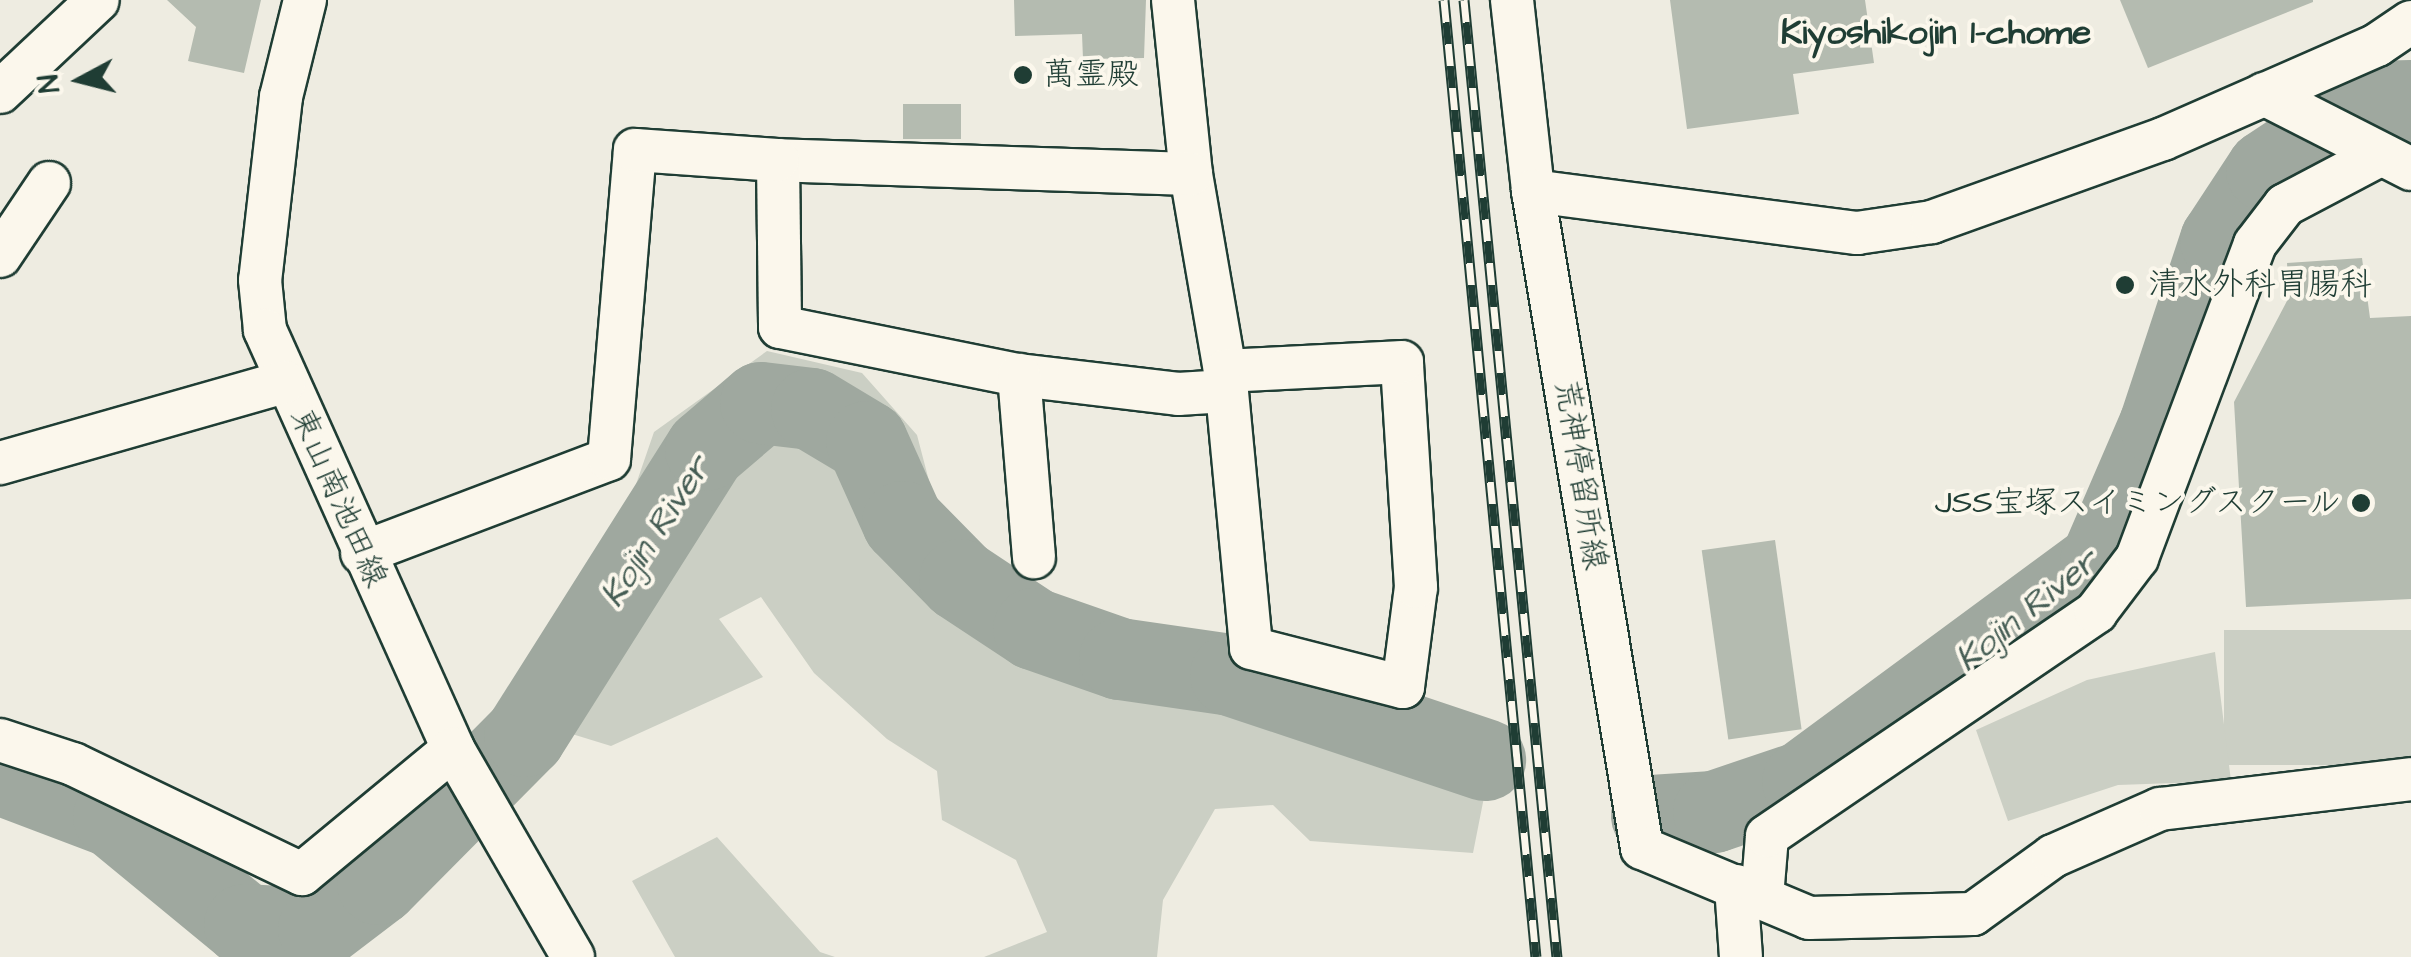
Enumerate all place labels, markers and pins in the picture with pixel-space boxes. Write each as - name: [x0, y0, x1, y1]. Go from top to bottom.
- place label: 萬霊殿: [1043, 56, 1139, 94]
- marker: 萬霊殿: [1012, 64, 1034, 86]
- place label: 清水外科胃腸科: [2148, 266, 2372, 304]
- marker: 清水外科胃腸科: [2112, 272, 2138, 298]
- place label: JSS宝塚スイミングスクール: [1931, 484, 2341, 522]
- marker: JSS宝塚スイミングスクール: [2350, 492, 2372, 514]

